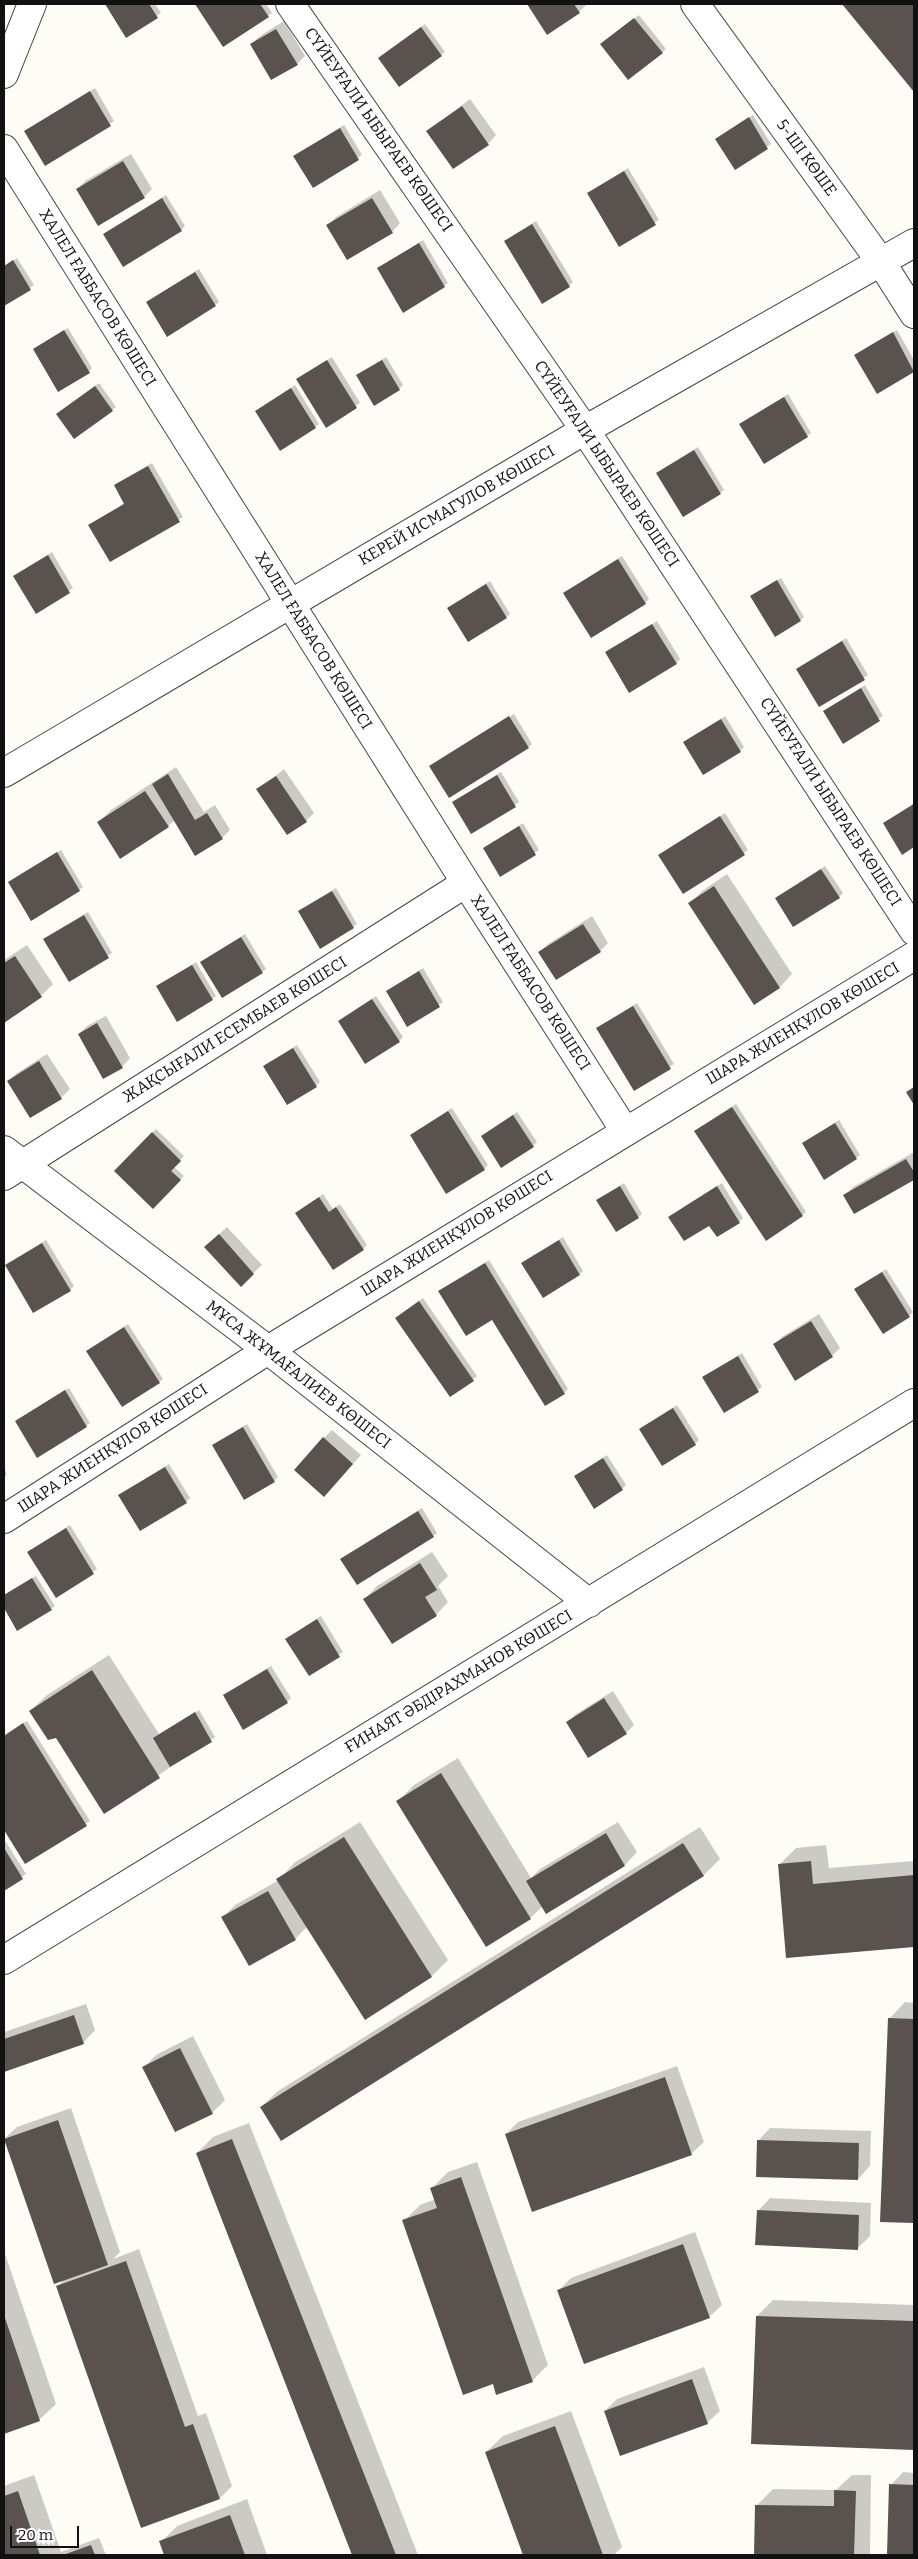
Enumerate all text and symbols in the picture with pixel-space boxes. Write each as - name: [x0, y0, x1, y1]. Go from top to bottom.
- street label: СҮЙЕУҒАЛИ ЫБЫРАЕВ КӨШЕСI: [300, 24, 456, 236]
- street label: 5-ШI КӨШЕ: [772, 116, 840, 200]
- street label: ХАЛЕЛ ҒАББАСОВ КӨШЕСІ: [34, 206, 160, 390]
- street label: СҮЙЕУҒАЛИ ЫБЫРАЕВ КӨШЕСI: [530, 357, 682, 571]
- street label: КЕРЕЙ ИСМАГУЛОВ КӨШЕСІ: [356, 442, 558, 570]
- street label: ХАЛЕЛ ҒАББАСОВ КӨШЕСІ: [250, 549, 376, 733]
- street label: СҮЙЕУҒАЛИ ЫБЫРАЕВ КӨШЕСI: [755, 694, 905, 910]
- street label: ХАЛЕЛ ҒАББАСОВ КӨШЕСІ: [466, 892, 594, 1074]
- street label: ЖАҚСЫҒАЛИ ЕСЕМБАЕВ КӨШЕСI: [119, 953, 351, 1107]
- street label: ШАРА ЖИЕНҚҰЛОВ КӨШЕСІ: [703, 958, 903, 1090]
- street label: ШАРА ЖИЕНҚҰЛОВ КӨШЕСІ: [358, 1167, 556, 1301]
- street label: МҰСА ЖҰМАҒАЛИЕВ КӨШЕСІ: [202, 1297, 394, 1453]
- street label: ШАРА ЖИЕНҚҰЛОВ КӨШЕСІ: [14, 1380, 212, 1518]
- street label: ҒИНАЯТ ӘБДІРАХМАНОВ КӨШЕСІ: [342, 1606, 576, 1758]
- scale bar: [12, 2516, 81, 2548]
- text: 20 m: [18, 2526, 53, 2544]

